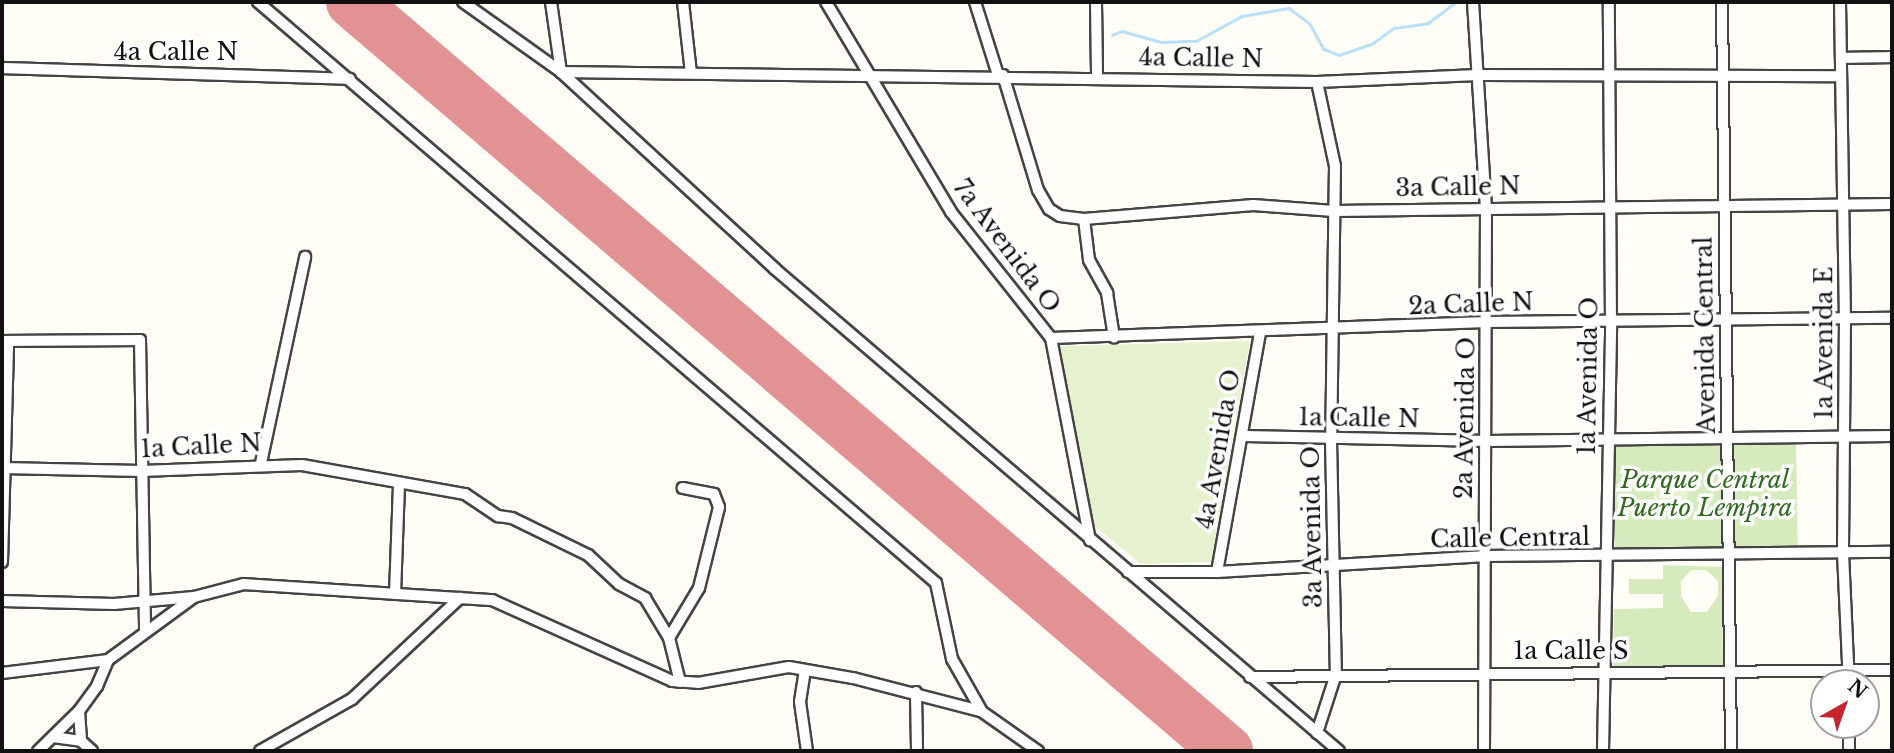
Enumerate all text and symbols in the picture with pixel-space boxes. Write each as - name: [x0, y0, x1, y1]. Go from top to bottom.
- street label: 4a Calle N: [114, 38, 238, 66]
- street label: 4a Calle N: [1138, 43, 1264, 73]
- street label: 3a Calle N: [1395, 172, 1521, 202]
- street label: 7a Avenida O: [947, 173, 1067, 319]
- street label: Avenida Central: [1689, 236, 1721, 434]
- street label: 1a Avenida E: [1810, 266, 1838, 420]
- street label: 2a Calle N: [1408, 287, 1534, 321]
- street label: 1a Avenida O: [1572, 296, 1604, 456]
- street label: 2a Avenida O: [1449, 336, 1481, 500]
- street label: 4a Avenida O: [1190, 366, 1246, 532]
- street label: 1a Calle N: [1298, 403, 1420, 433]
- street label: 1a Calle N: [140, 428, 262, 464]
- street label: 3a Avenida O: [1296, 445, 1328, 609]
- park label: Parque Central Puerto Lempira: [1618, 466, 1792, 522]
- street label: Calle Central: [1430, 522, 1590, 554]
- street label: 1a Calle S: [1513, 637, 1629, 665]
- north arrow: [1810, 669, 1880, 739]
- text: N: [1843, 675, 1872, 704]

